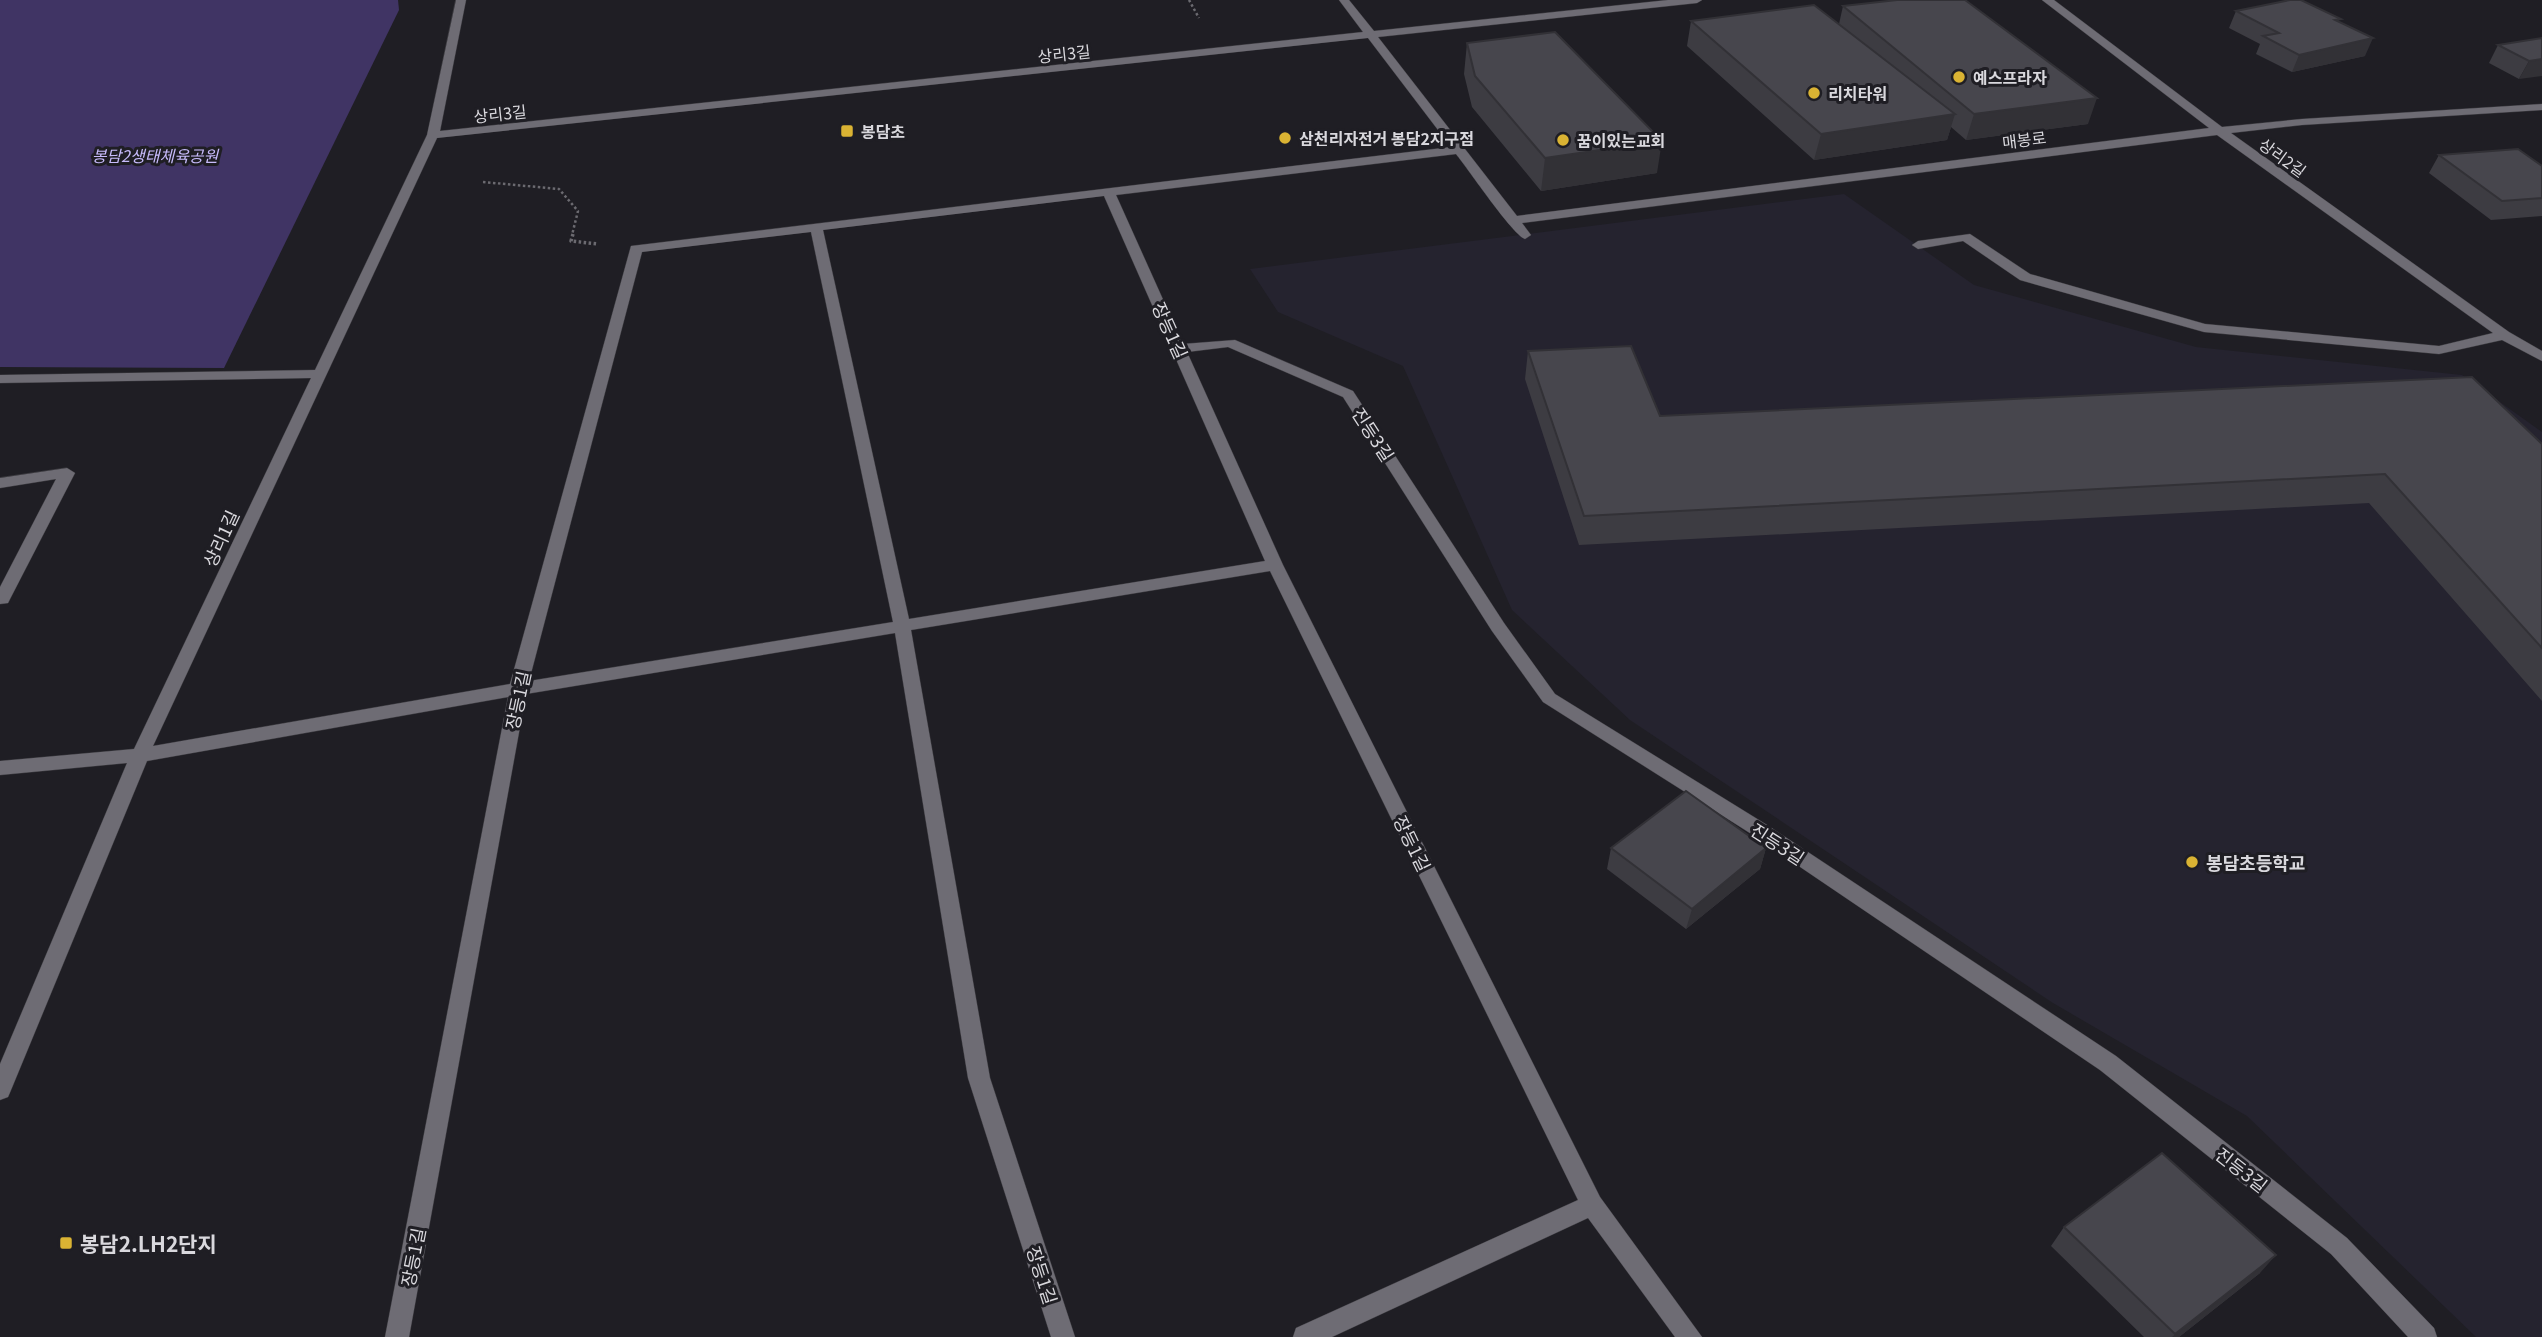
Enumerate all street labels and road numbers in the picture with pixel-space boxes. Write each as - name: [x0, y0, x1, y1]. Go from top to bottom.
- street label: 상리3길: [1036, 38, 1092, 68]
- street label: 상리3길: [472, 98, 528, 128]
- street label: 매봉로: [2001, 124, 2048, 154]
- street label: 상리2길: [2254, 132, 2312, 182]
- street label: 장등1길: [1147, 297, 1195, 363]
- street label: 진등3길: [1347, 402, 1401, 466]
- street label: 상리1길: [196, 505, 244, 571]
- street label: 장등1길: [498, 668, 536, 732]
- street label: 장등1길: [1388, 810, 1438, 876]
- street label: 진등3길: [1746, 816, 1810, 870]
- street label: 진등3길: [2210, 1140, 2274, 1198]
- street label: 장등1길: [394, 1225, 430, 1289]
- street label: 장등1길: [1021, 1243, 1065, 1307]

